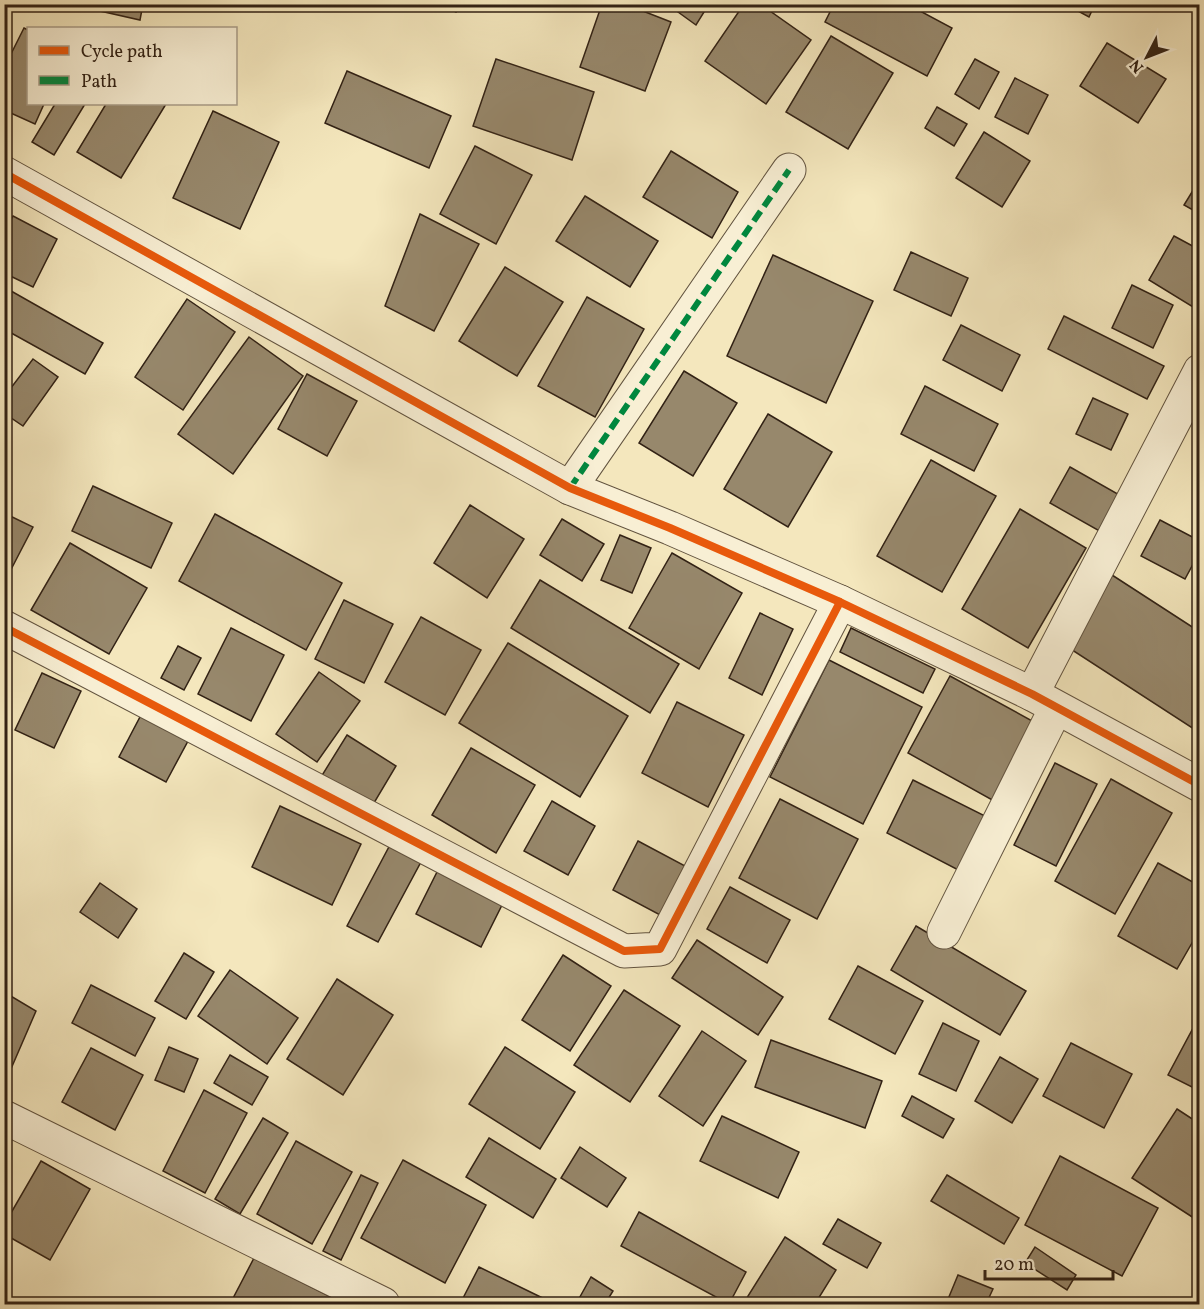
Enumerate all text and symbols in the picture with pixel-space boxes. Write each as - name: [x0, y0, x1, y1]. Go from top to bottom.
- legend: [27, 27, 237, 105]
- north arrow: [1117, 27, 1177, 87]
- text: Cycle path: [81, 40, 163, 65]
- text: N: [1125, 54, 1149, 77]
- text: Path: [81, 70, 117, 95]
- scale bar: [985, 1243, 1112, 1281]
- text: 20 m: [994, 1253, 1034, 1278]

